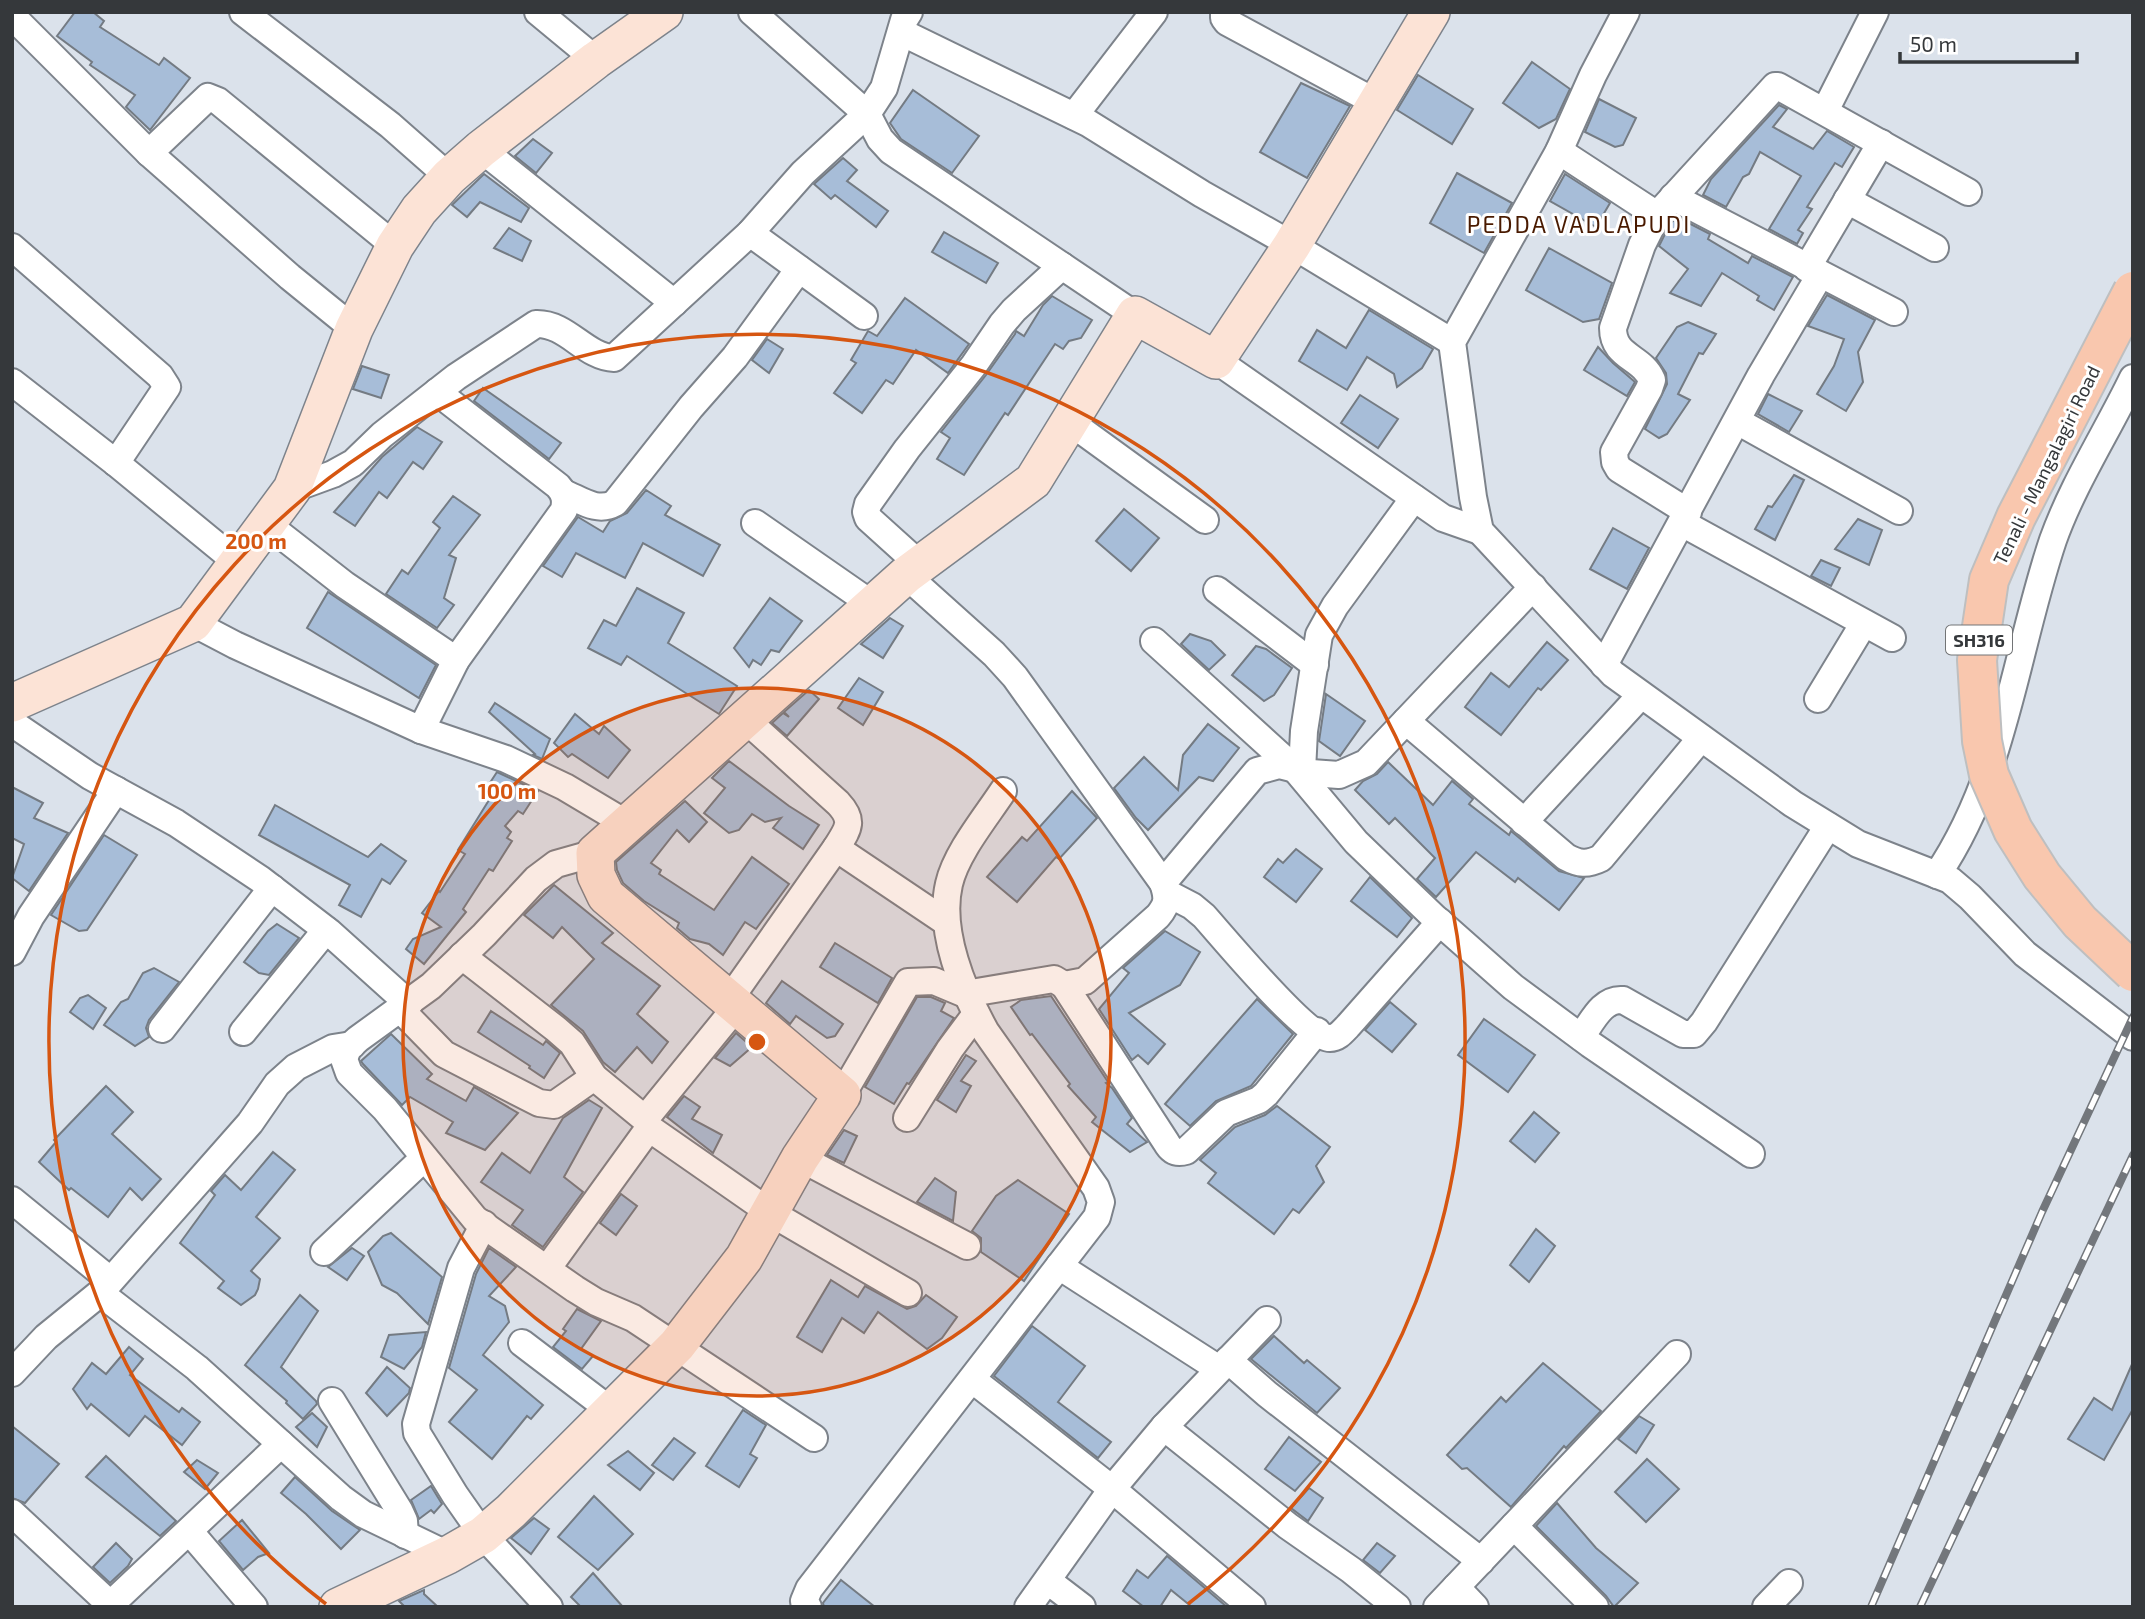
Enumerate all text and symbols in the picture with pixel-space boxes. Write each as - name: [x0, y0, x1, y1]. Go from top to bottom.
- scale bar: [1900, 21, 2077, 65]
- text: 50 m: [1910, 31, 1957, 56]
- district label: PEDDA VADLAPUDI: [1467, 210, 1691, 238]
- street label: Tenali - Mangalagiri Road: [1988, 362, 2104, 568]
- text: 200 m: [225, 528, 287, 553]
- road number: SH316: [1946, 626, 2012, 654]
- text: 100 m: [478, 778, 536, 803]
- centre of rings: [745, 1030, 769, 1054]

